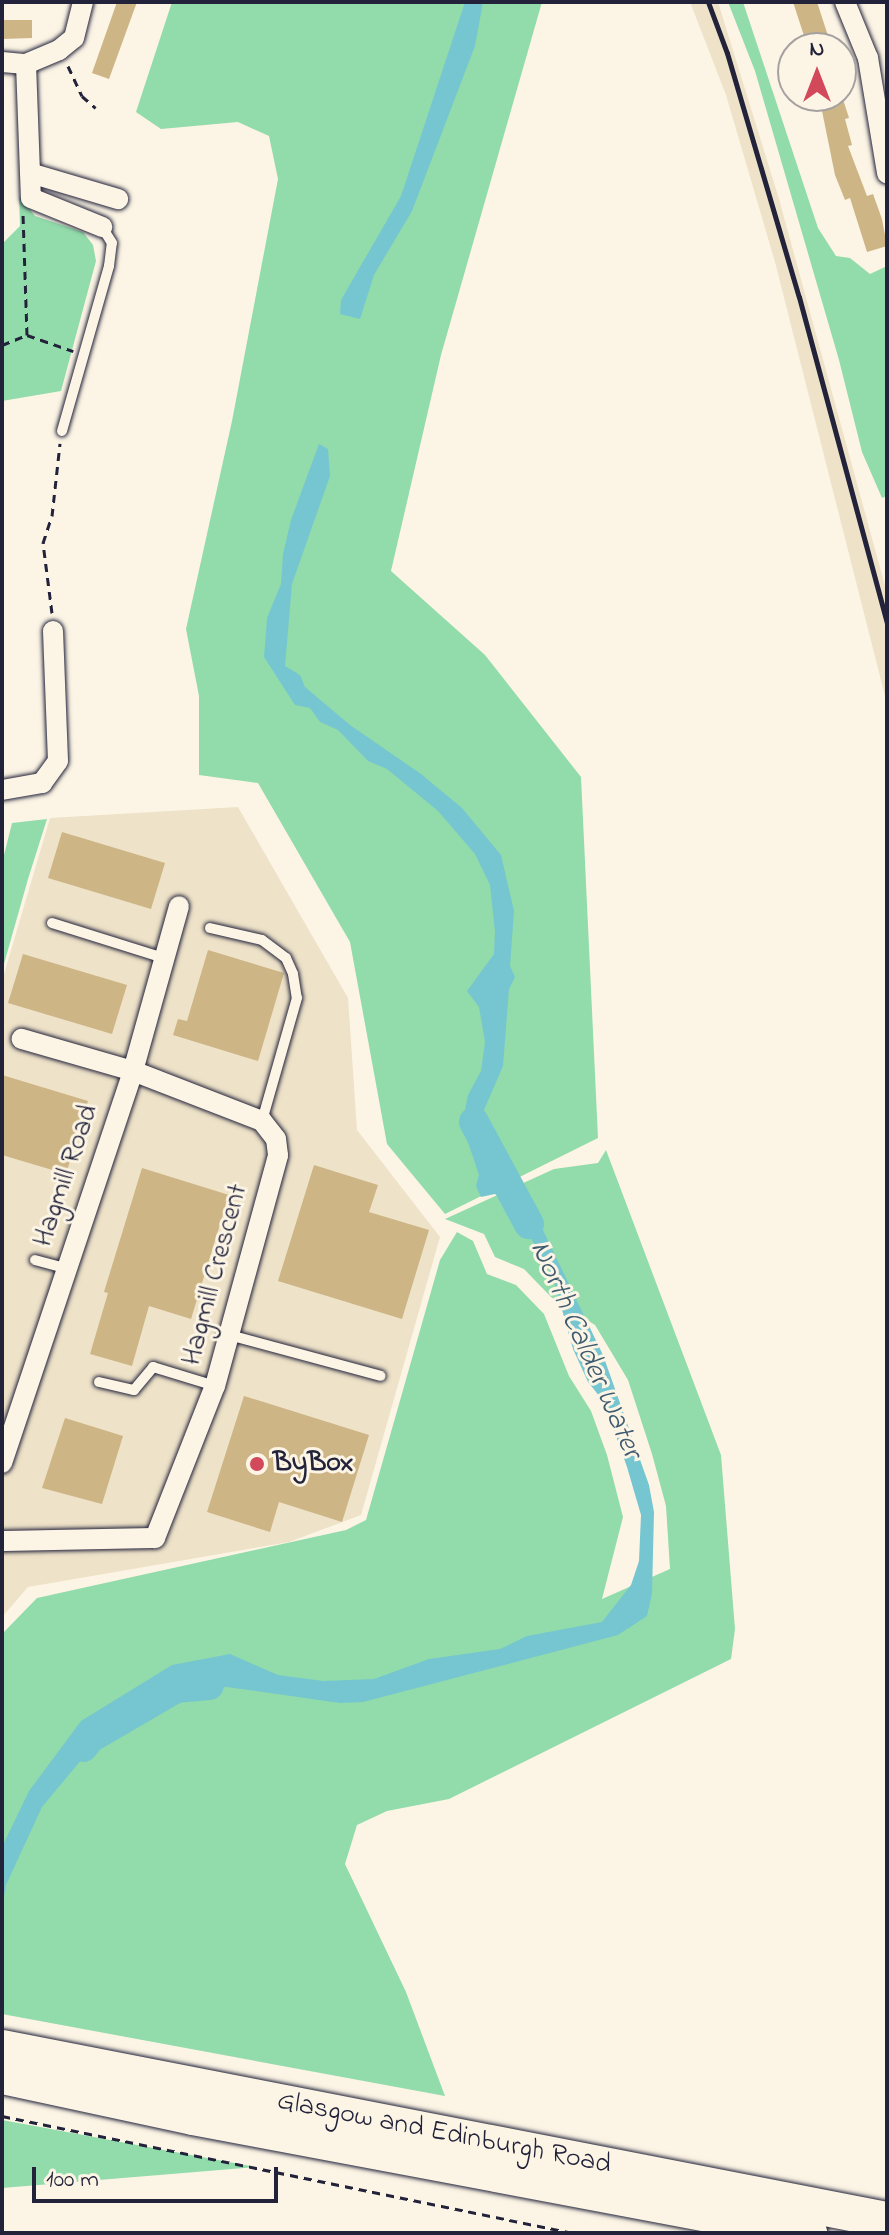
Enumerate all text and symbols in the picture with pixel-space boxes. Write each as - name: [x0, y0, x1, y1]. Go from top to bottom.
- north arrow: [777, 32, 857, 112]
- text: N: [810, 34, 824, 66]
- street label: Hagmill Road: [27, 1101, 107, 1251]
- street label: Hagmill Crescent: [176, 1181, 256, 1369]
- water label: North Calder Water: [521, 1236, 649, 1464]
- place label: ByBox: [273, 1447, 353, 1481]
- marker: ByBox: [248, 1455, 266, 1473]
- street label: Glasgow and Edinburgh Road: [274, 2085, 614, 2183]
- scale bar: [36, 2151, 282, 2201]
- text: 100 m: [46, 2163, 99, 2198]

